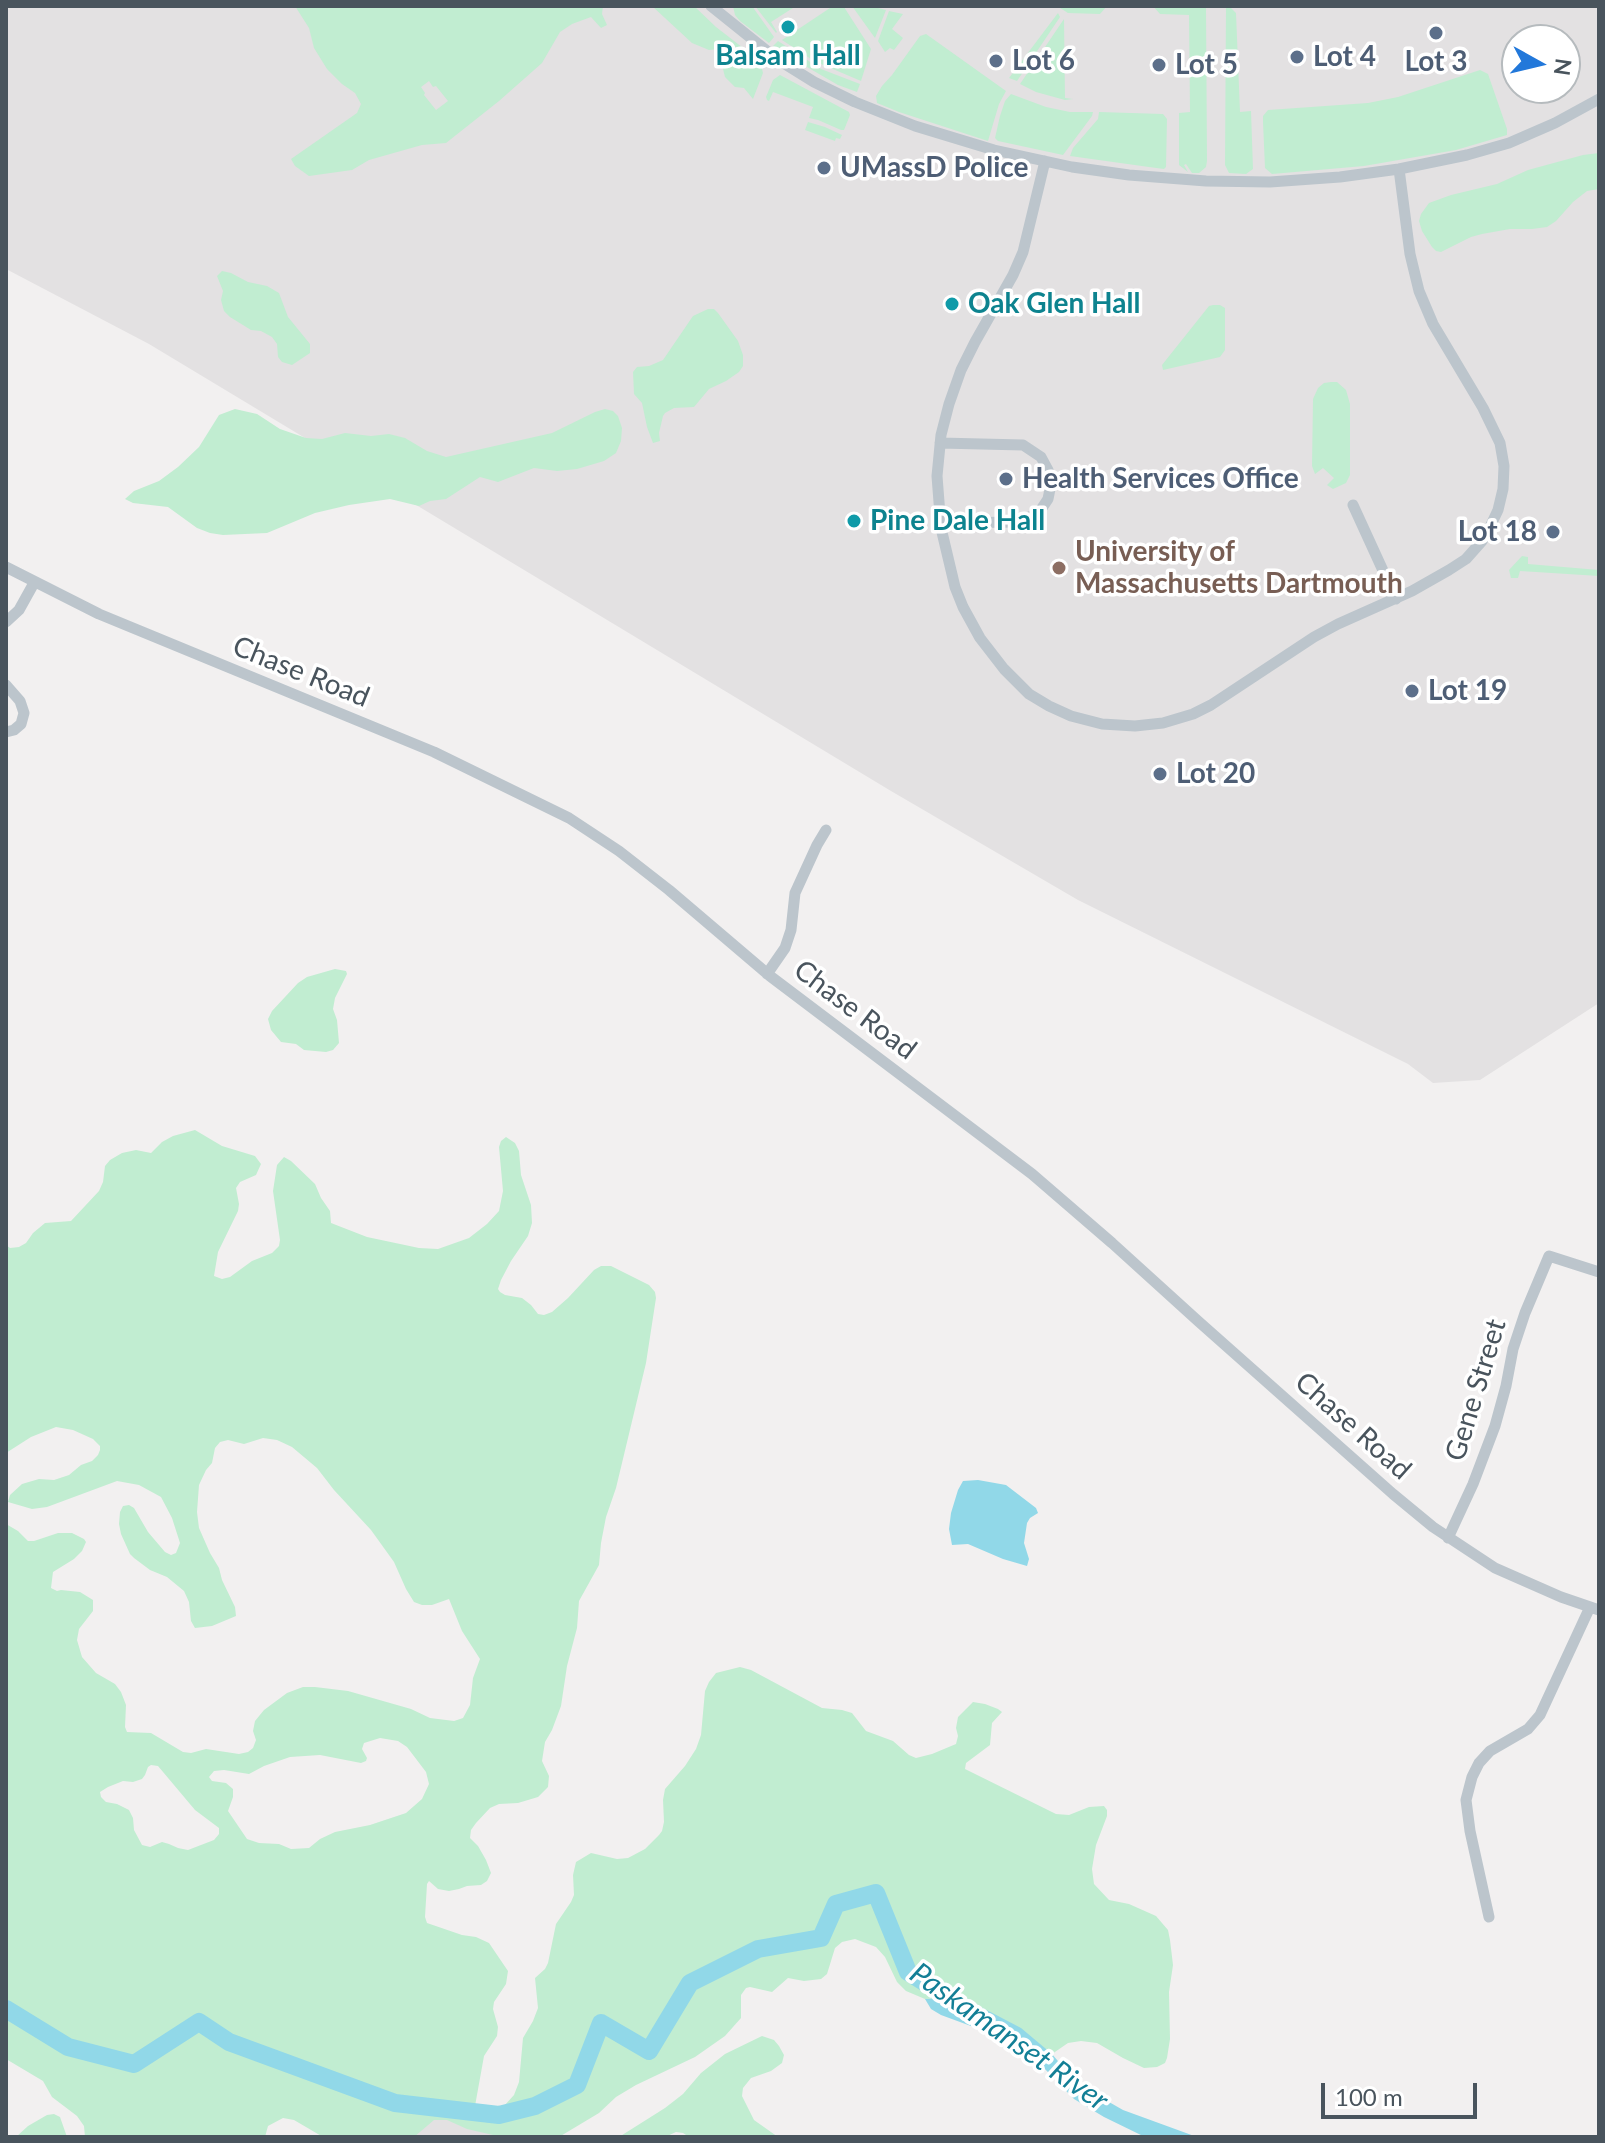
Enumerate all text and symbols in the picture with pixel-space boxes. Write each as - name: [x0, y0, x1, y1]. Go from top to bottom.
- marker: Balsam Hall: [779, 18, 797, 36]
- marker: Lot 3: [1427, 24, 1445, 42]
- north arrow: [1501, 24, 1581, 104]
- place label: Balsam Hall: [715, 39, 861, 73]
- place label: Lot 4: [1313, 40, 1376, 74]
- place label: Lot 6: [1012, 44, 1075, 78]
- place label: Lot 3: [1404, 45, 1468, 79]
- place label: Lot 5: [1175, 48, 1238, 82]
- marker: Lot 4: [1288, 48, 1306, 66]
- marker: Lot 6: [987, 52, 1005, 70]
- marker: Lot 5: [1150, 56, 1168, 74]
- text: N: [1549, 57, 1578, 77]
- place label: UMassD Police: [840, 151, 1028, 185]
- marker: UMassD Police: [815, 159, 833, 177]
- place label: Oak Glen Hall: [968, 287, 1140, 321]
- marker: Oak Glen Hall: [943, 295, 961, 313]
- place label: Health Services Office: [1022, 462, 1299, 496]
- marker: Health Services Office: [997, 470, 1015, 488]
- place label: Pine Dale Hall: [870, 504, 1045, 538]
- marker: Pine Dale Hall: [845, 512, 863, 530]
- place label: Lot 18: [1458, 515, 1537, 549]
- marker: Lot 18: [1544, 523, 1562, 541]
- place label: University of Massachusetts Dartmouth: [1075, 535, 1403, 601]
- marker: University of Massachusetts Dartmouth: [1050, 559, 1068, 577]
- street label: Chase Road: [228, 629, 374, 715]
- place label: Lot 19: [1428, 674, 1507, 708]
- marker: Lot 19: [1403, 682, 1421, 700]
- place label: Lot 20: [1176, 757, 1255, 791]
- marker: Lot 20: [1151, 765, 1169, 783]
- street label: Chase Road: [787, 953, 923, 1067]
- street label: Gene Street: [1439, 1315, 1513, 1465]
- street label: Chase Road: [1288, 1365, 1418, 1487]
- water label: Paskamanset River: [903, 1955, 1115, 2119]
- scale bar: [1325, 2067, 1481, 2117]
- text: 100 m: [1335, 2082, 1403, 2111]

